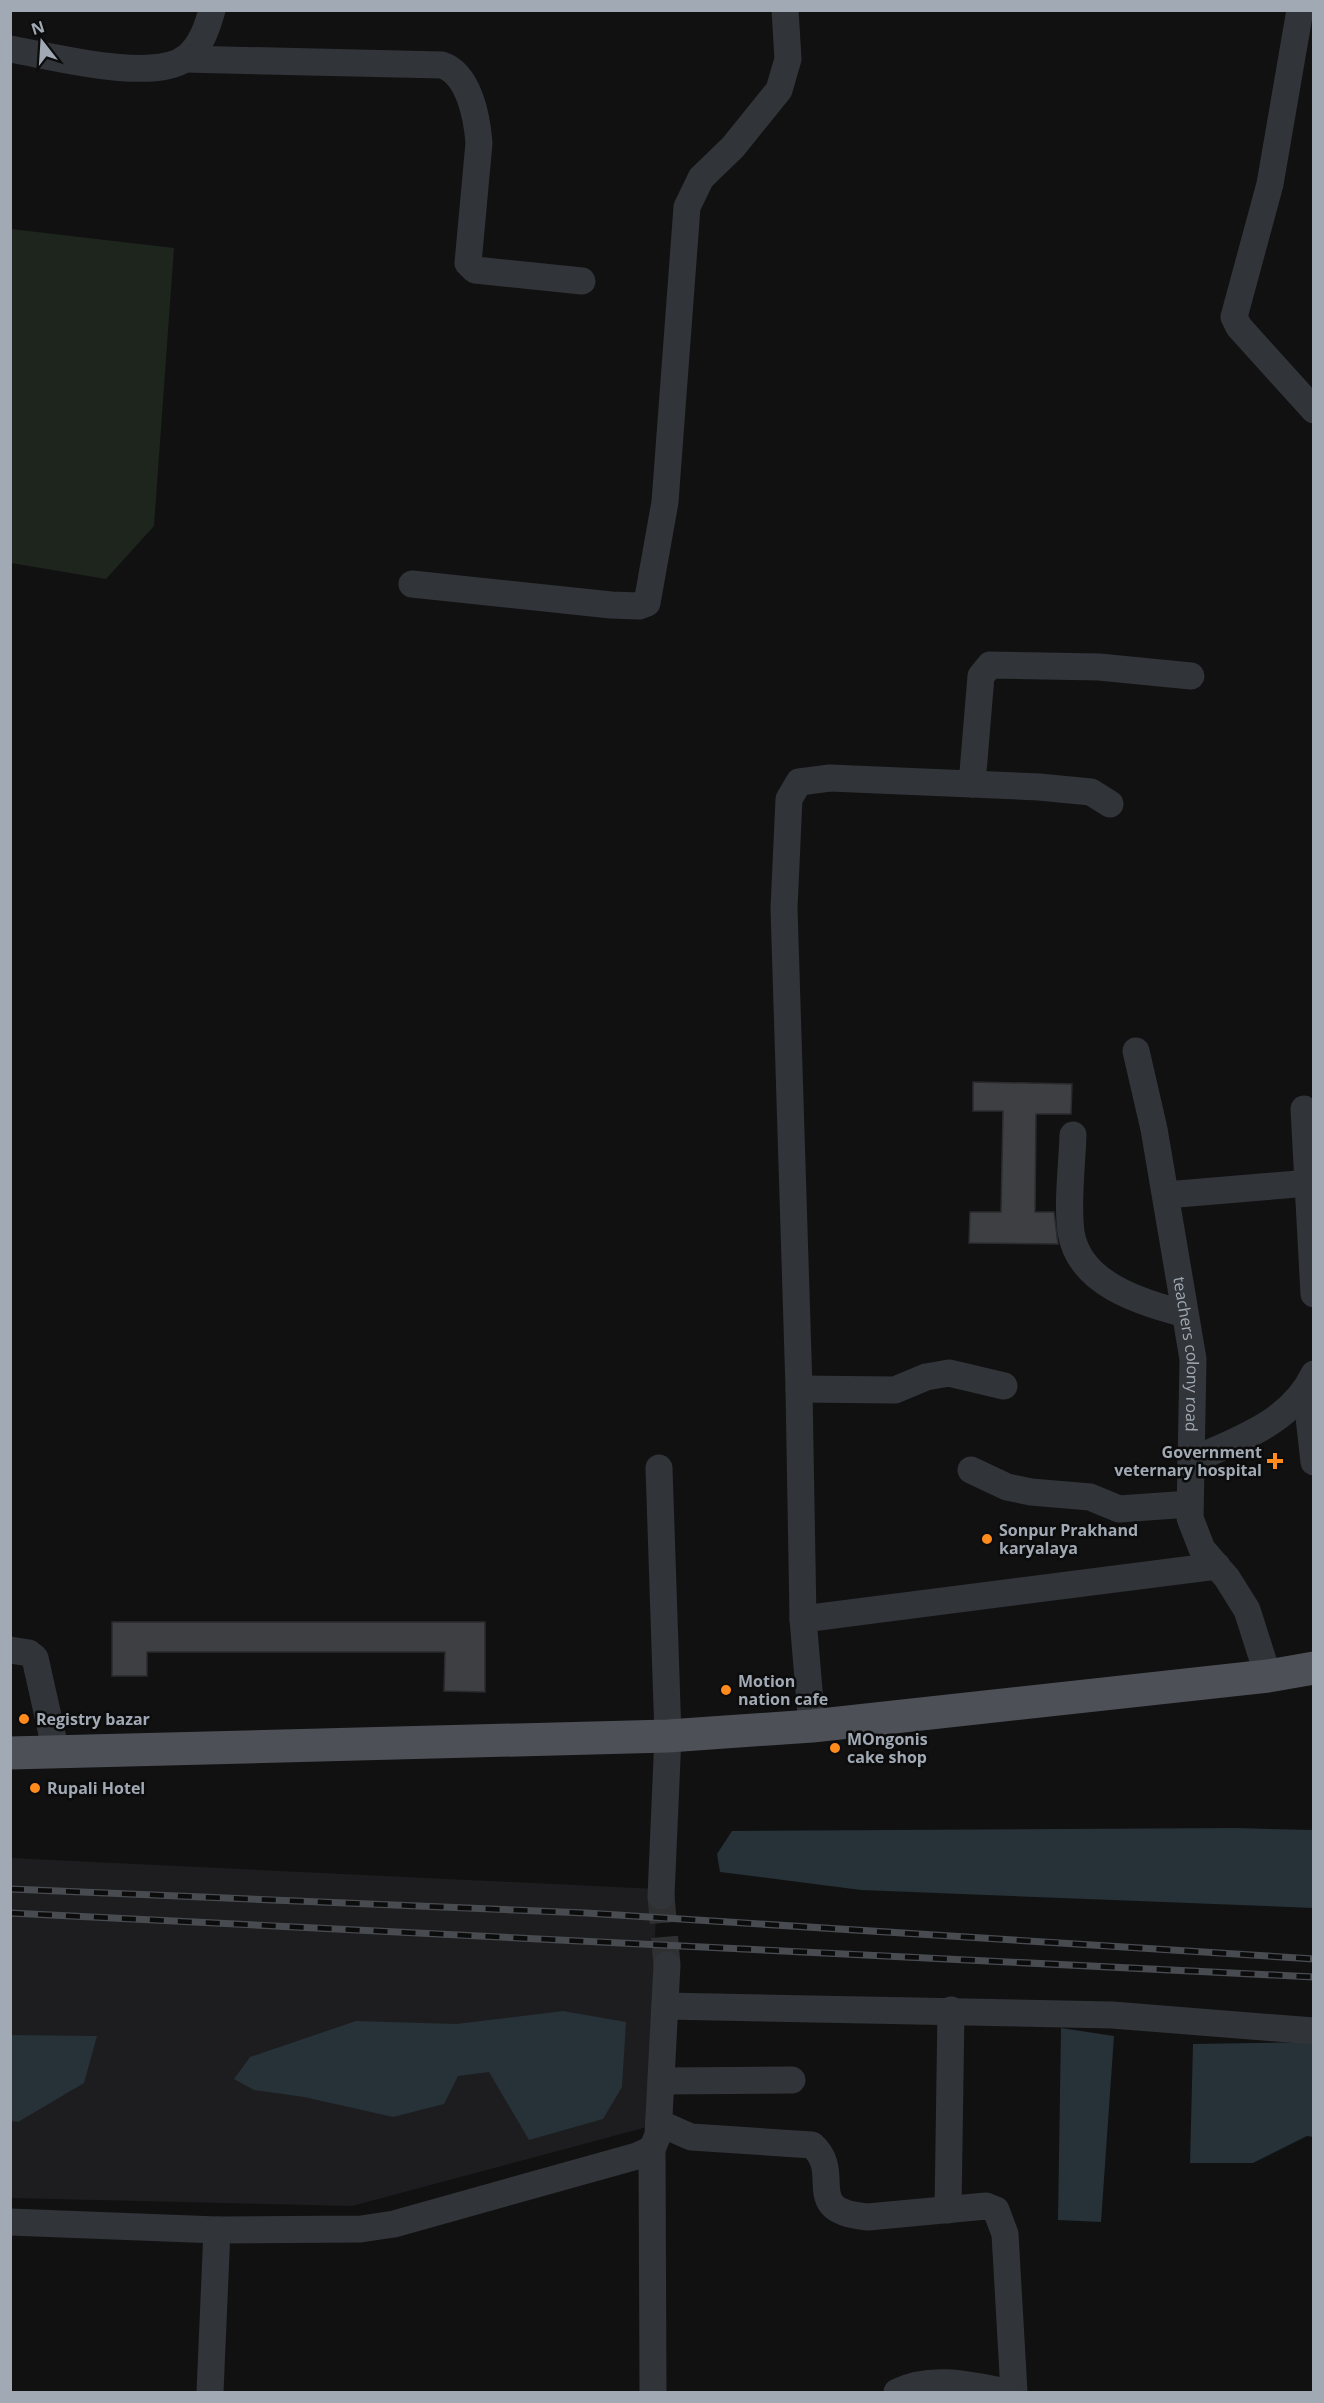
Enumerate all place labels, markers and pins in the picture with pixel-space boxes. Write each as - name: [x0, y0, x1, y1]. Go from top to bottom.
- place label: Government veternary hospital: [1114, 1441, 1262, 1481]
- marker: Government veternary hospital: [1266, 1452, 1284, 1470]
- place label: Sonpur Prakhand karyalaya: [999, 1519, 1138, 1559]
- marker: Sonpur Prakhand karyalaya: [980, 1532, 994, 1546]
- place label: Motion nation cafe: [738, 1670, 828, 1710]
- marker: Motion nation cafe: [719, 1683, 733, 1697]
- place label: Registry bazar: [36, 1708, 150, 1730]
- marker: Registry bazar: [17, 1712, 31, 1726]
- place label: MOngonis cake shop: [847, 1728, 928, 1768]
- marker: MOngonis cake shop: [828, 1741, 842, 1755]
- place label: Rupali Hotel: [47, 1777, 145, 1799]
- marker: Rupali Hotel: [28, 1781, 42, 1795]

